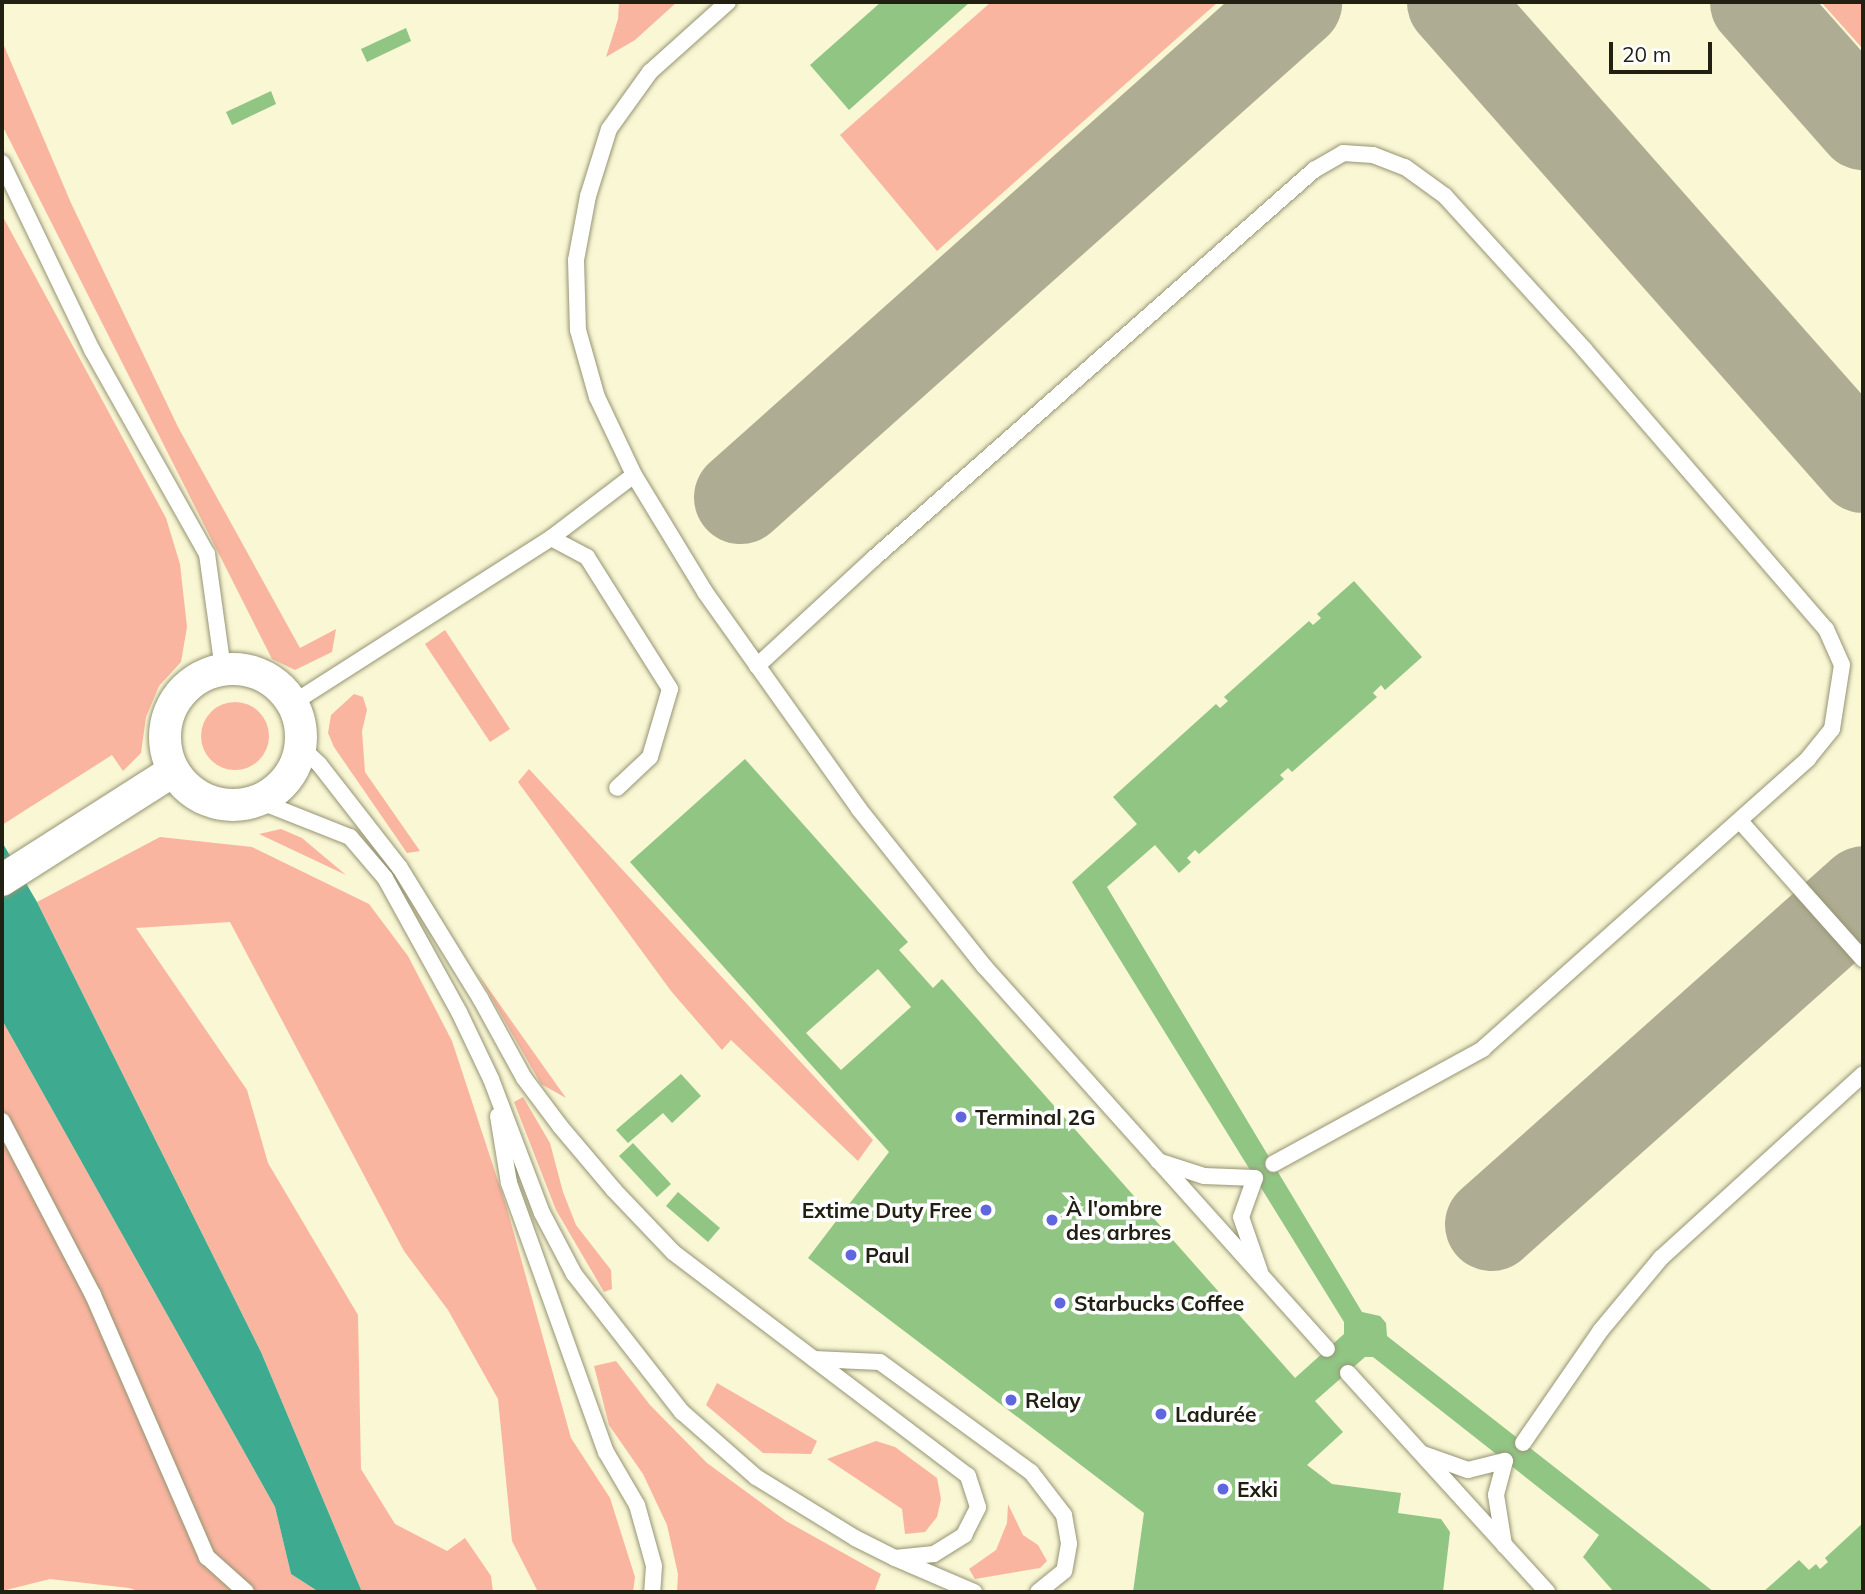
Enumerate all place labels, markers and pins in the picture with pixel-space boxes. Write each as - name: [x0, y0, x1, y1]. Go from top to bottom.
- place label: Terminal 2G: [975, 1104, 1096, 1130]
- marker: Terminal 2G: [953, 1109, 969, 1125]
- place label: À l'ombre des arbres: [1066, 1195, 1171, 1245]
- place label: Extime Duty Free: [802, 1197, 972, 1223]
- marker: Extime Duty Free: [978, 1202, 994, 1218]
- marker: À l'ombre des arbres: [1044, 1212, 1060, 1228]
- place label: Paul: [865, 1242, 910, 1268]
- marker: Paul: [843, 1247, 859, 1263]
- place label: Starbucks Coffee: [1074, 1290, 1244, 1316]
- marker: Starbucks Coffee: [1052, 1295, 1068, 1311]
- place label: Relay: [1025, 1387, 1081, 1413]
- marker: Relay: [1003, 1392, 1019, 1408]
- place label: Ladurée: [1175, 1401, 1256, 1427]
- marker: Ladurée: [1153, 1406, 1169, 1422]
- place label: Exki: [1237, 1476, 1278, 1502]
- marker: Exki: [1215, 1481, 1231, 1497]

